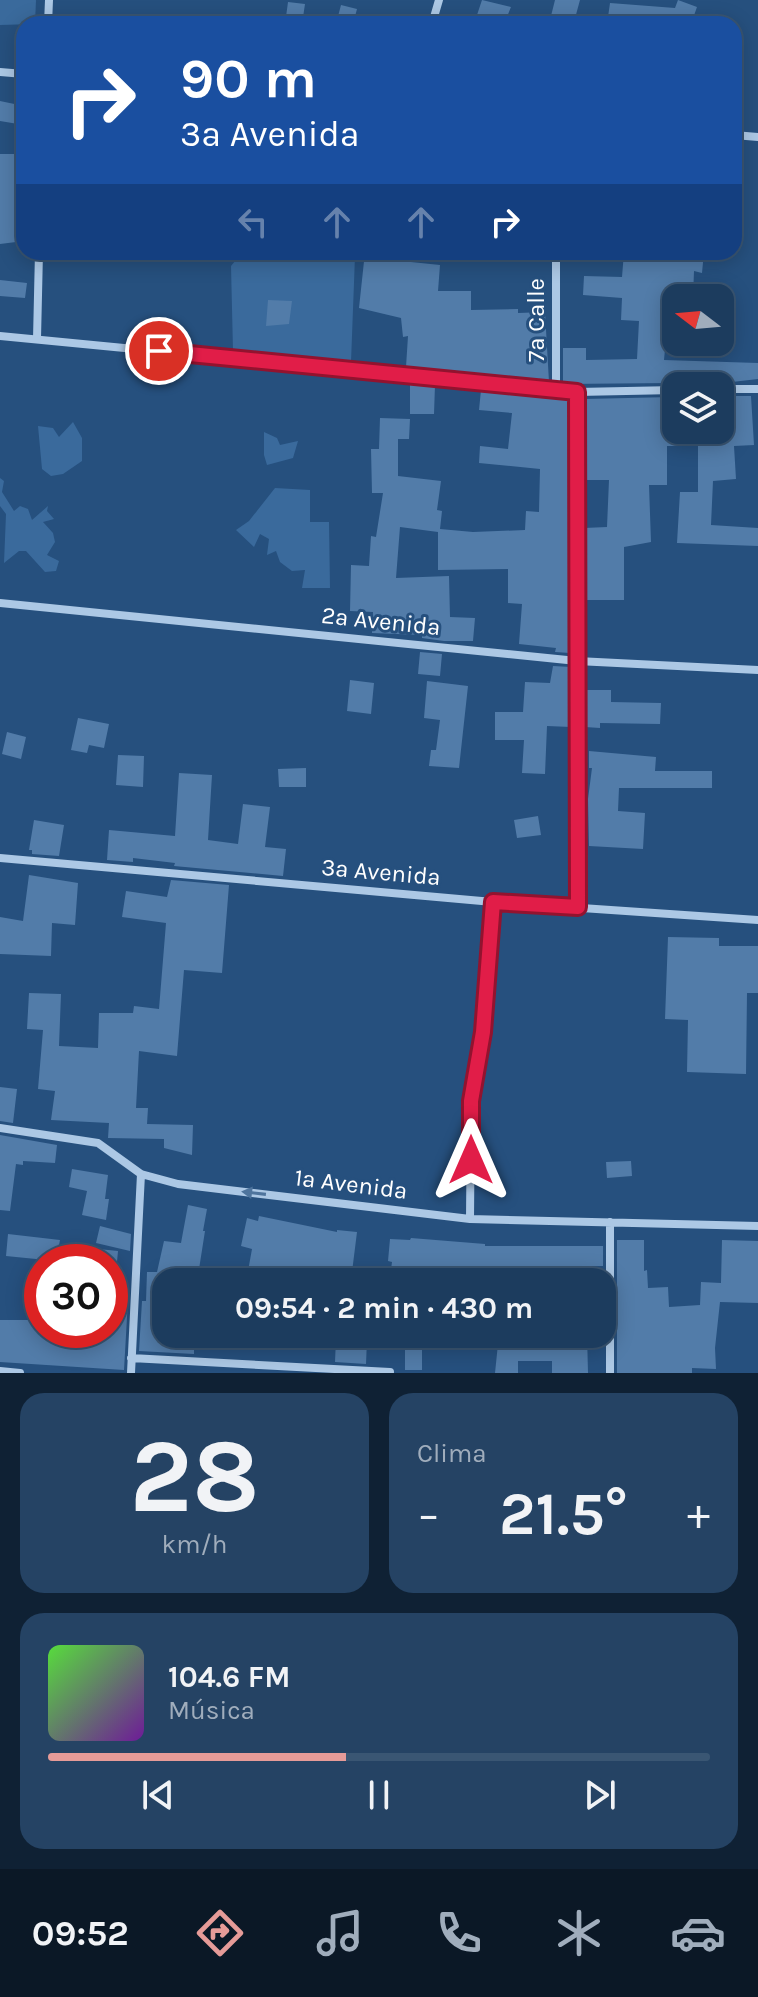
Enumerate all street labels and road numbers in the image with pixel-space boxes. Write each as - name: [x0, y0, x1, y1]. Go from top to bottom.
- street label: 7a Calle: [522, 278, 550, 362]
- street label: 2a Avenida: [320, 601, 442, 641]
- street label: 3a Avenida: [320, 853, 442, 891]
- street label: 1a Avenida: [293, 1163, 409, 1205]

